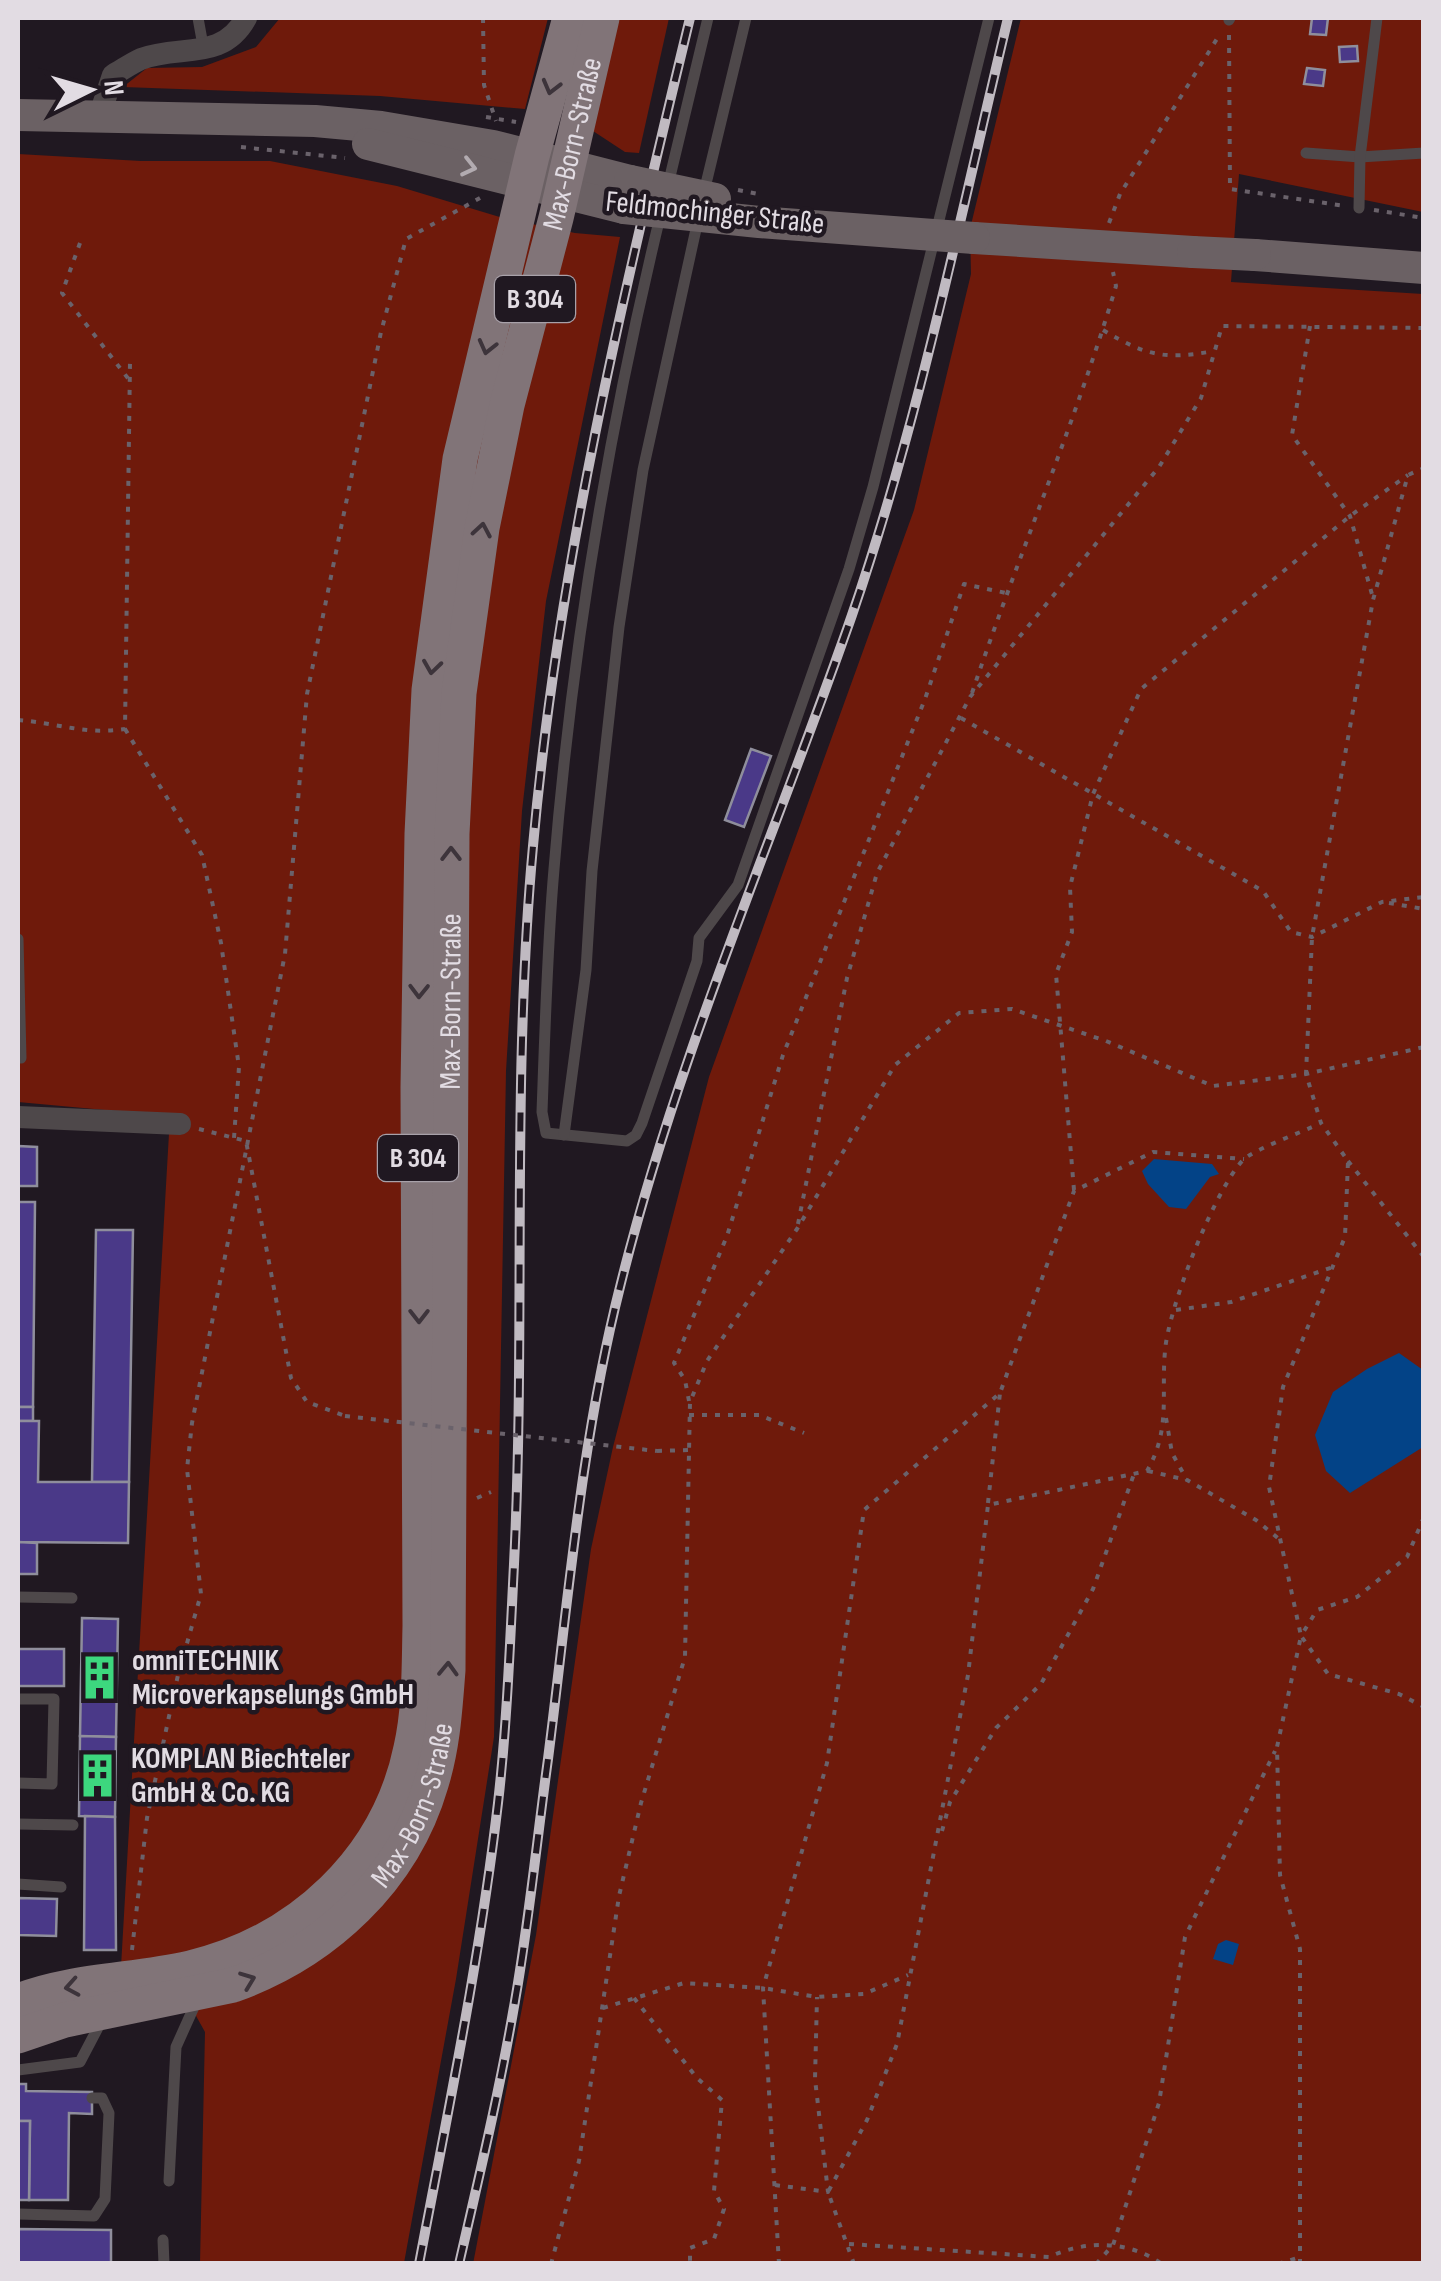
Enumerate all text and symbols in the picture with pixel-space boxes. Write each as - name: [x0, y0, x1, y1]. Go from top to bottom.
- north arrow: [40, 40, 140, 140]
- street label: Max-Born-Straße: [535, 54, 610, 234]
- one-way arrow: [542, 78, 563, 95]
- text: N: [96, 79, 130, 97]
- one-way arrow: [460, 156, 477, 177]
- street label: Feldmochinger Straße: [604, 184, 826, 242]
- road number: B 304: [495, 276, 575, 322]
- one-way arrow: [478, 338, 499, 355]
- one-way arrow: [471, 522, 492, 539]
- one-way arrow: [422, 659, 443, 675]
- one-way arrow: [440, 845, 462, 860]
- street label: Max-Born-Straße: [433, 913, 470, 1090]
- one-way arrow: [409, 984, 430, 1000]
- road number: B 304: [378, 1135, 458, 1181]
- one-way arrow: [408, 1310, 430, 1325]
- place label: omniTECHNIK Microverkapselungs GmbH: [132, 1643, 414, 1713]
- building icon: omniTECHNIK Microverkapselungs GmbH: [75, 1654, 123, 1702]
- one-way arrow: [437, 1660, 458, 1676]
- street label: Max-Born-Straße: [364, 1721, 461, 1895]
- place label: KOMPLAN Biechteler GmbH & Co. KG: [131, 1741, 350, 1811]
- building icon: KOMPLAN Biechteler GmbH & Co. KG: [74, 1752, 122, 1800]
- one-way arrow: [238, 1971, 255, 1991]
- one-way arrow: [64, 1976, 80, 1997]

